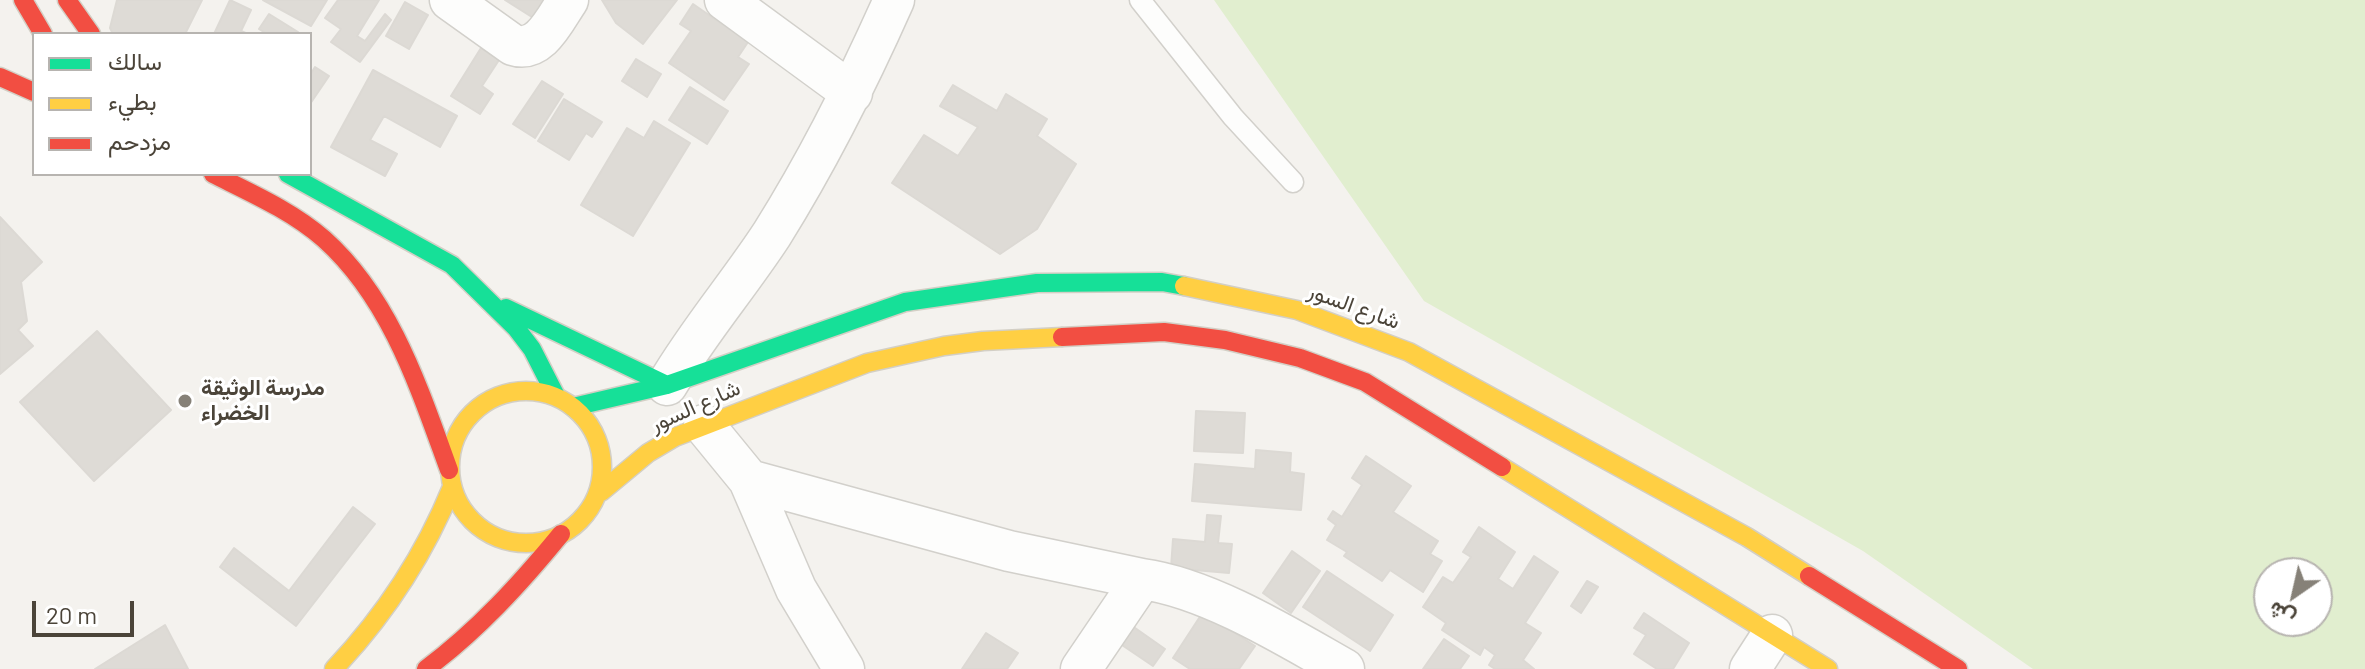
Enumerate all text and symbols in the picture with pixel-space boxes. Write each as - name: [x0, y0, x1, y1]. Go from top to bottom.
- legend: [32, 32, 312, 176]
- text: سالك: [108, 46, 162, 75]
- text: بطيء: [108, 86, 157, 115]
- text: مزدحم: [108, 126, 171, 155]
- street label: شارع السور: [1304, 277, 1404, 335]
- street label: شارع السور: [646, 374, 744, 438]
- place label: مدرسة الوثيقة الخضراء: [201, 375, 325, 426]
- marker: مدرسة الوثيقة الخضراء: [176, 392, 194, 410]
- north arrow: [2253, 557, 2333, 637]
- scale bar: [36, 585, 138, 635]
- text: ش: [2262, 597, 2299, 633]
- text: 20 m: [46, 600, 97, 629]

